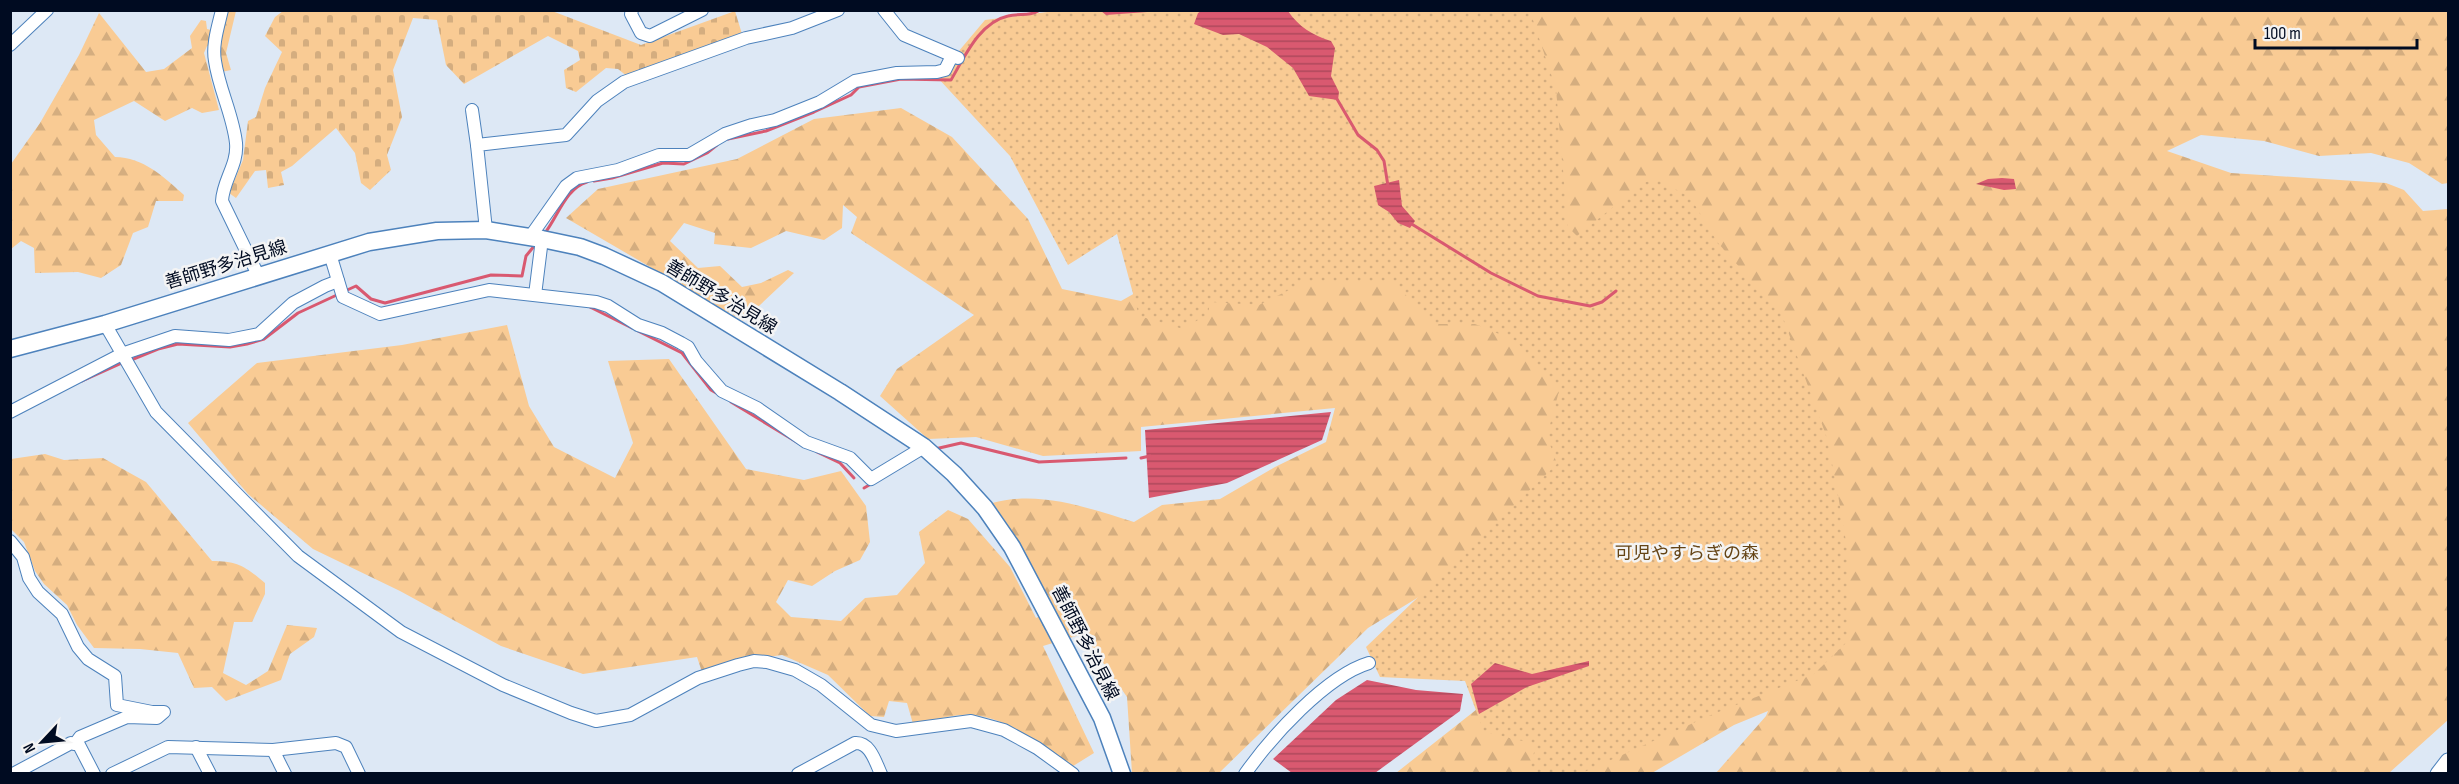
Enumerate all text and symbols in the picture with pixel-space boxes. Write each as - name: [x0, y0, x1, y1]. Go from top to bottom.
- scale bar: [2255, 12, 2417, 50]
- text: 100 m: [2264, 23, 2301, 44]
- street label: 善師野多治見線: [163, 237, 289, 293]
- street label: 善師野多治見線: [662, 256, 780, 338]
- park label: 可児やすらぎの森: [1615, 543, 1759, 564]
- street label: 善師野多治見線: [1047, 582, 1123, 704]
- north arrow: [12, 712, 72, 772]
- text: N: [19, 740, 40, 756]

